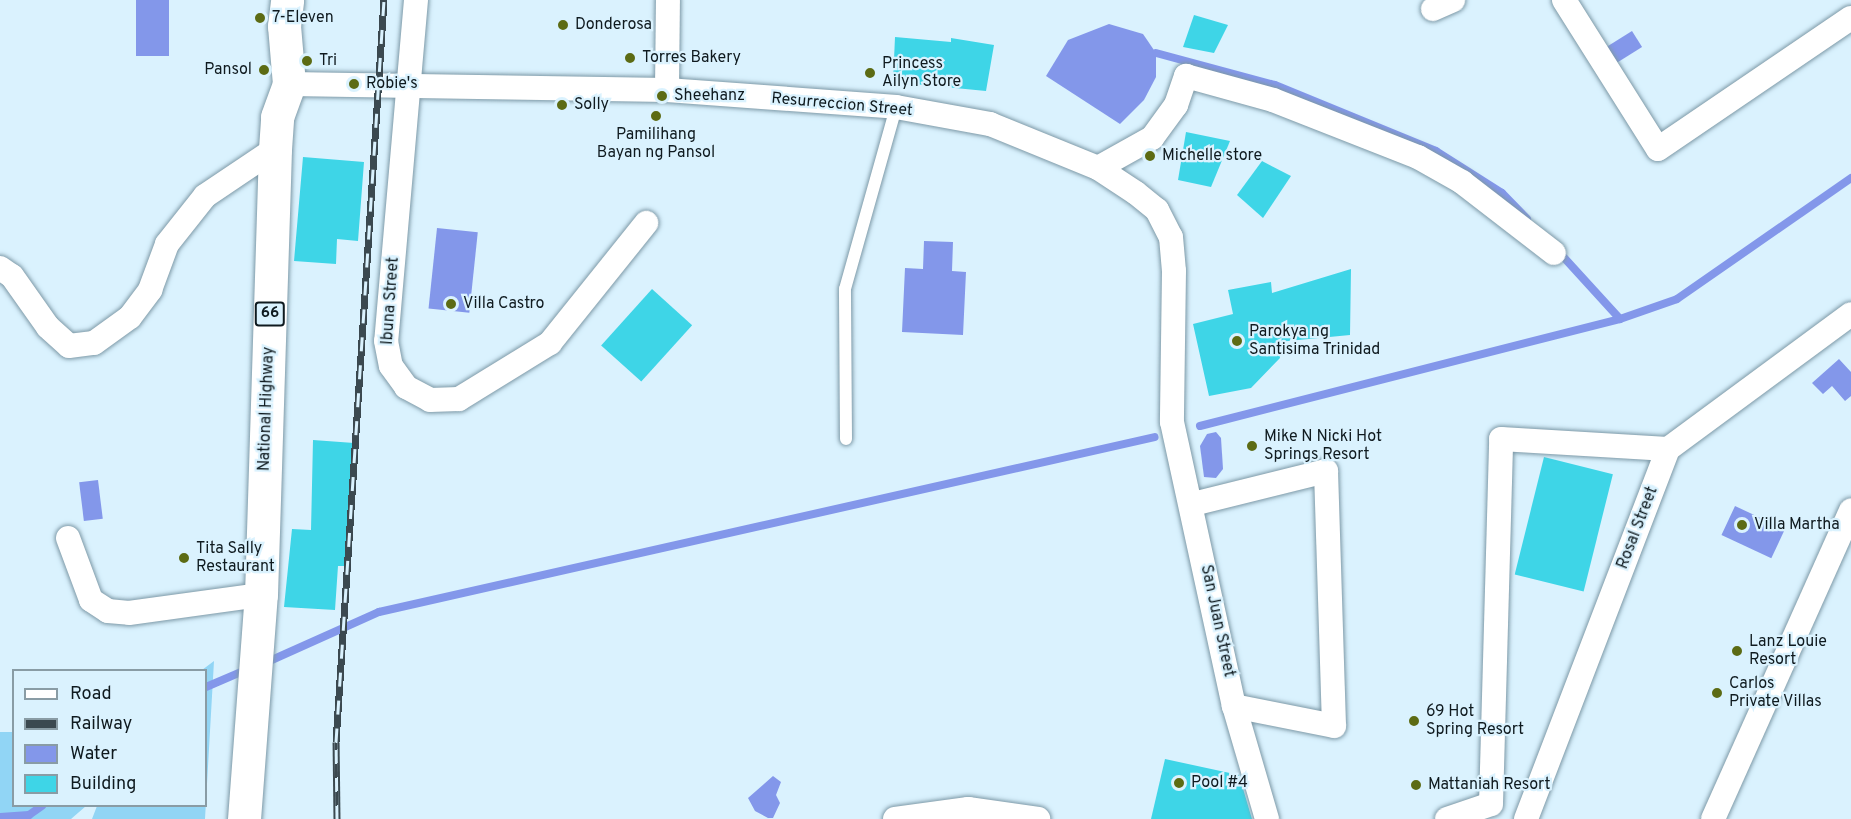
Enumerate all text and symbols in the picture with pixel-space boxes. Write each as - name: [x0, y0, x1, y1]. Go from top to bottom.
- place label: 7-Eleven: [272, 8, 334, 28]
- marker: 7-Eleven: [253, 11, 267, 25]
- place label: Donderosa: [575, 15, 652, 35]
- marker: Donderosa: [556, 18, 570, 32]
- place label: Torres Bakery: [642, 48, 741, 68]
- place label: Tri: [319, 51, 337, 71]
- marker: Torres Bakery: [623, 51, 637, 65]
- marker: Tri: [300, 54, 314, 68]
- place label: Princess Ailyn Store: [882, 54, 961, 92]
- place label: Pansol: [204, 60, 252, 80]
- marker: Pansol: [257, 63, 271, 77]
- marker: Princess Ailyn Store: [863, 66, 877, 80]
- place label: Robie's: [366, 74, 418, 94]
- marker: Robie's: [347, 77, 361, 91]
- place label: Sheehanz: [674, 86, 745, 106]
- marker: Sheehanz: [655, 89, 669, 103]
- street label: Resurreccion Street: [770, 89, 914, 121]
- place label: Solly: [574, 95, 609, 115]
- marker: Solly: [555, 98, 569, 112]
- marker: Pamilihang Bayan ng Pansol: [649, 109, 663, 123]
- place label: Pamilihang Bayan ng Pansol: [597, 125, 715, 163]
- place label: Michelle store: [1162, 146, 1262, 166]
- marker: Michelle store: [1143, 149, 1157, 163]
- street label: Ibuna Street: [378, 256, 404, 346]
- place label: Villa Castro: [463, 294, 544, 314]
- marker: Villa Castro: [444, 297, 458, 311]
- road number: 66: [254, 302, 286, 326]
- place label: Parokya ng Santisima Trinidad: [1249, 322, 1381, 360]
- marker: Parokya ng Santisima Trinidad: [1230, 334, 1244, 348]
- street label: National Highway: [255, 347, 279, 471]
- place label: Mike N Nicki Hot Springs Resort: [1264, 427, 1382, 465]
- marker: Mike N Nicki Hot Springs Resort: [1245, 439, 1259, 453]
- street label: Rosal Street: [1613, 484, 1663, 572]
- place label: Villa Martha: [1754, 515, 1840, 535]
- marker: Villa Martha: [1735, 518, 1749, 532]
- place label: Tita Sally Restaurant: [196, 539, 275, 577]
- marker: Tita Sally Restaurant: [177, 551, 191, 565]
- street label: San Juan Street: [1196, 563, 1238, 679]
- place label: Lanz Louie Resort: [1749, 632, 1827, 670]
- marker: Lanz Louie Resort: [1730, 644, 1744, 658]
- legend: [12, 669, 207, 807]
- place label: Carlos Private Villas: [1729, 674, 1822, 712]
- text: Road: [70, 683, 112, 706]
- marker: Carlos Private Villas: [1710, 686, 1724, 700]
- place label: 69 Hot Spring Resort: [1426, 702, 1524, 740]
- text: Railway: [70, 713, 132, 736]
- marker: 69 Hot Spring Resort: [1407, 714, 1421, 728]
- text: Water: [70, 743, 117, 766]
- text: Building: [70, 773, 136, 796]
- place label: Pool #4: [1191, 773, 1248, 793]
- place label: Mattaniah Resort: [1428, 775, 1551, 795]
- marker: Pool #4: [1172, 776, 1186, 790]
- marker: Mattaniah Resort: [1409, 778, 1423, 792]

